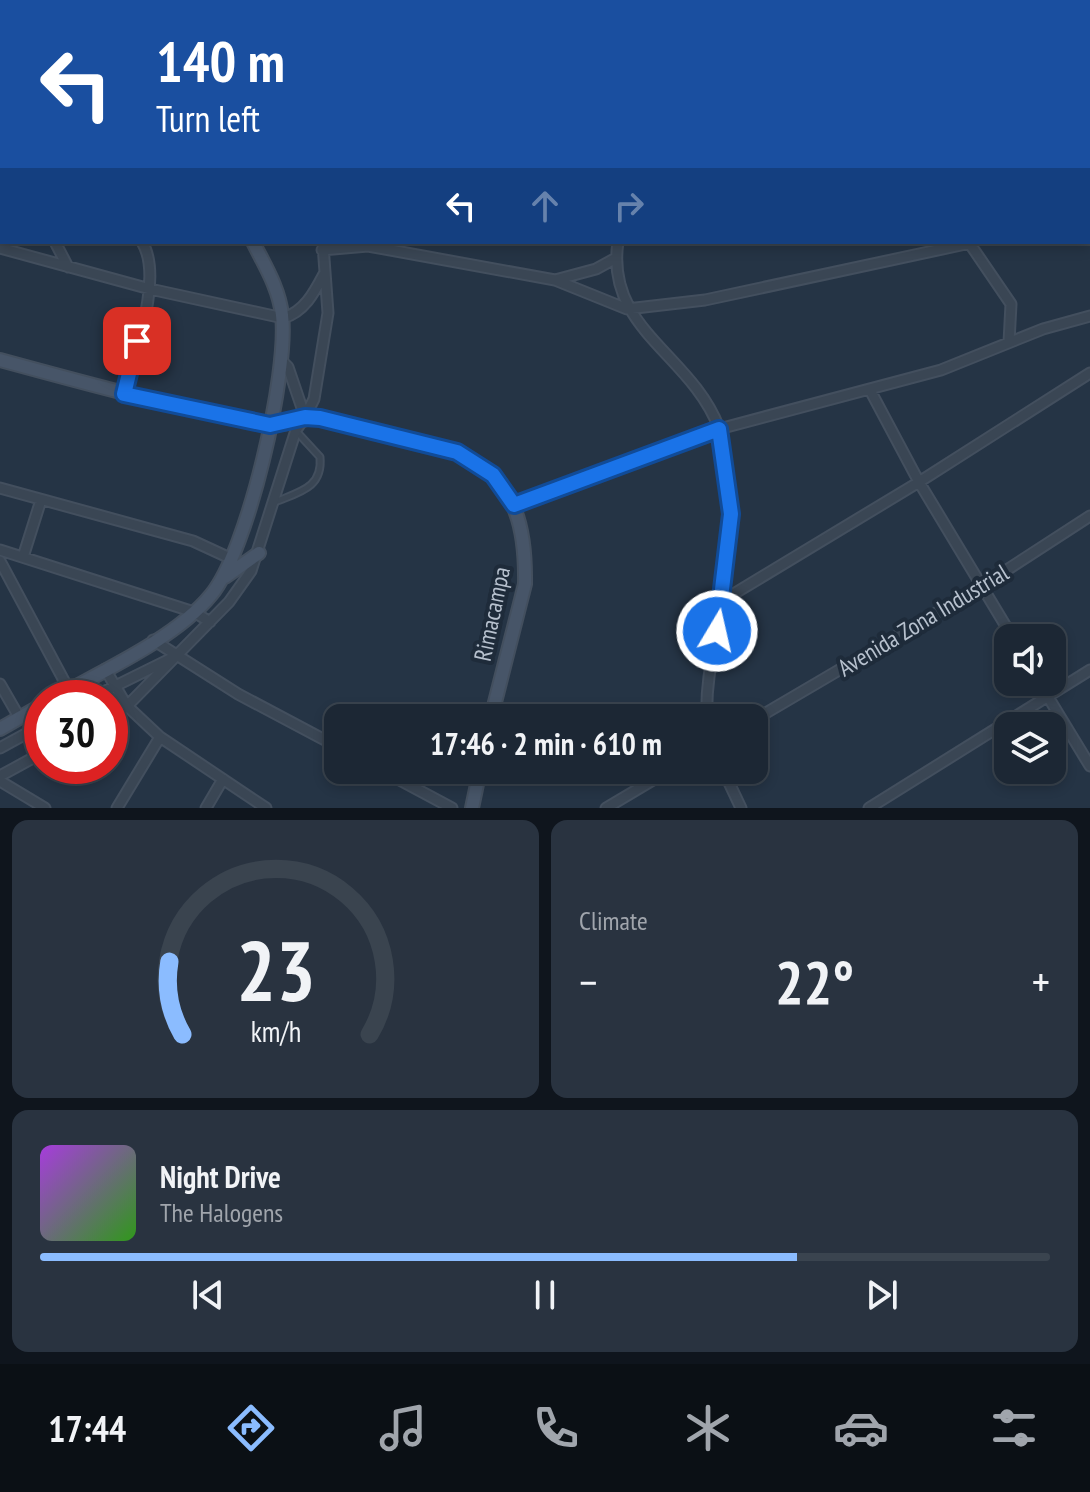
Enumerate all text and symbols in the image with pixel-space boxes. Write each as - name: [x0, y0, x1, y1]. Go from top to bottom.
- text: 140 m: [156, 25, 285, 97]
- icon: left: [24, 32, 128, 136]
- text: Turn left: [156, 95, 260, 142]
- icon: left: [439, 184, 483, 228]
- icon: ahead: [523, 184, 567, 228]
- icon: right: [607, 184, 651, 228]
- pin: [103, 307, 171, 375]
- icon: arrive: [115, 319, 159, 363]
- street label: Avenida Zona Industrial: [832, 557, 1015, 683]
- street label: Rimacampa: [467, 564, 517, 664]
- position arrow: [675, 589, 759, 673]
- map controls: [994, 624, 1066, 784]
- button: sound: [994, 624, 1066, 696]
- speed limit sign: 30: [24, 680, 128, 784]
- button: layers: [994, 712, 1066, 784]
- text: 17:46 · 2 min · 610 m: [430, 724, 662, 763]
- text: Climate: [579, 904, 648, 937]
- text: 23: [236, 916, 315, 1024]
- text: 22°: [775, 943, 854, 1021]
- text: −: [579, 953, 597, 1010]
- text: +: [1032, 953, 1050, 1010]
- text: km/h: [250, 1013, 301, 1050]
- text: Night Drive: [160, 1157, 281, 1196]
- text: The Halogens: [160, 1196, 283, 1229]
- icon: previous: [186, 1273, 230, 1317]
- icon: pause: [523, 1273, 567, 1317]
- icon: next: [860, 1273, 904, 1317]
- icon: directions: [223, 1400, 279, 1456]
- icon: music: [375, 1400, 431, 1456]
- icon: phone: [528, 1400, 584, 1456]
- icon: climate: [680, 1400, 736, 1456]
- icon: car: [833, 1400, 889, 1456]
- icon: filters: [986, 1400, 1042, 1456]
- text: 17:44: [48, 1405, 126, 1452]

